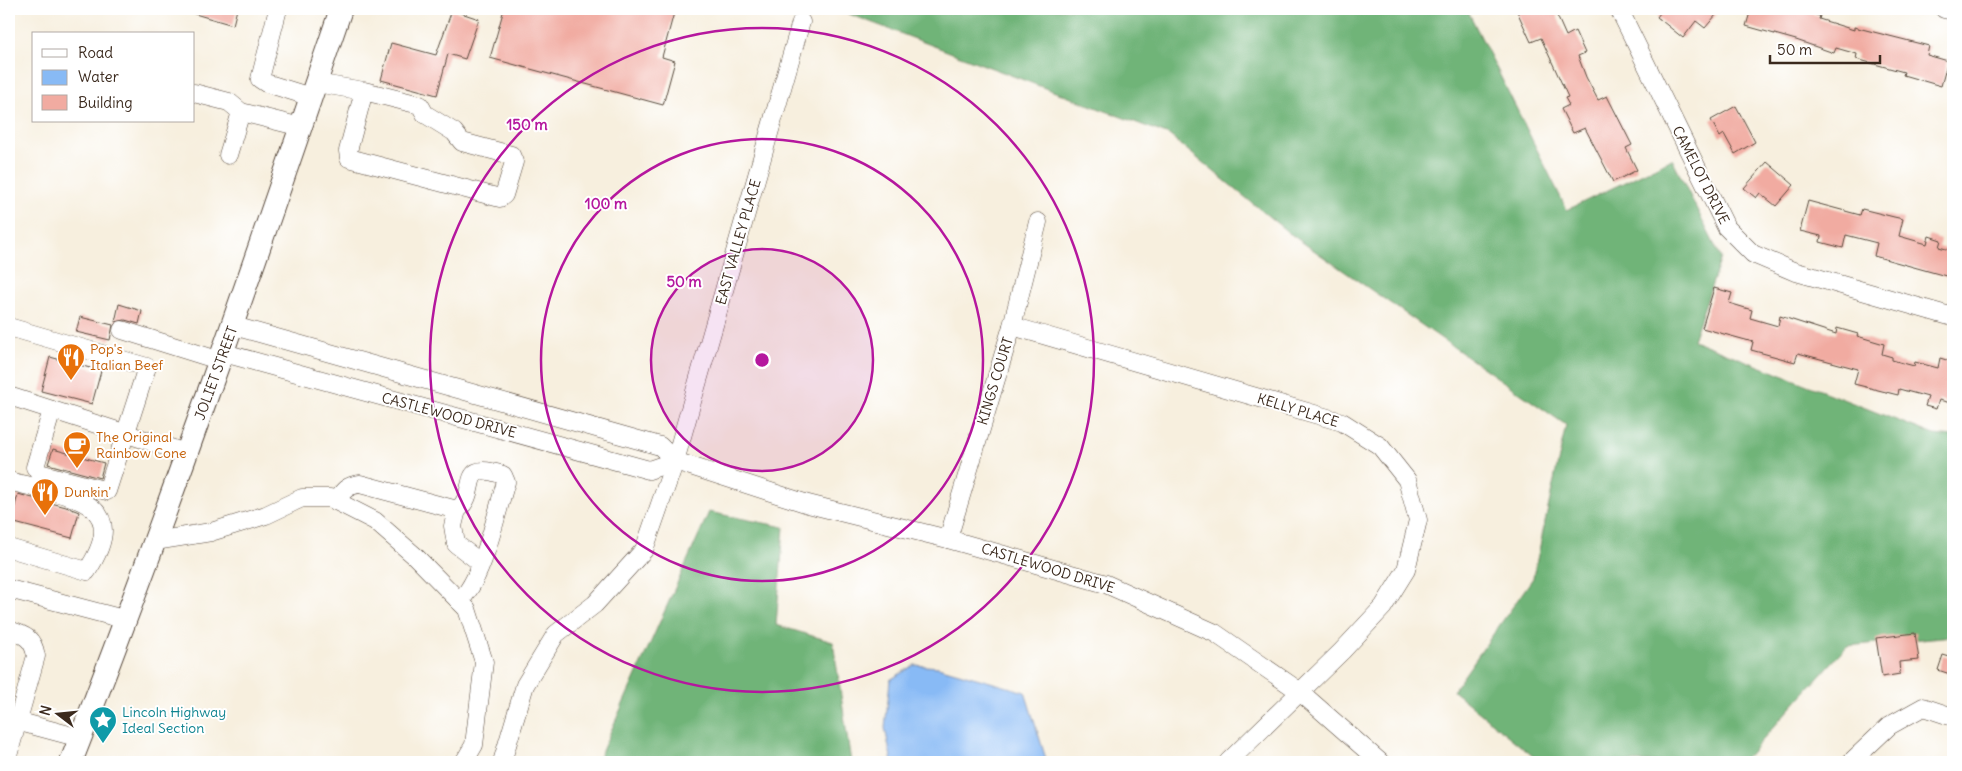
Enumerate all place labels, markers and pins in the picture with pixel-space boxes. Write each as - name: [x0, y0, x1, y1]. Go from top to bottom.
- place label: Pop's Italian Beef: [90, 340, 163, 374]
- restaurant icon: Pop's Italian Beef: [56, 342, 86, 381]
- centre of rings: [753, 351, 771, 369]
- place label: The Original Rainbow Cone: [96, 428, 187, 462]
- cafe icon: The Original Rainbow Cone: [62, 430, 92, 469]
- restaurant icon: Dunkin': [30, 477, 60, 516]
- place label: Dunkin': [64, 483, 111, 501]
- place label: Lincoln Highway Ideal Section: [122, 703, 226, 737]
- place icon: Lincoln Highway Ideal Section: [88, 705, 118, 744]

